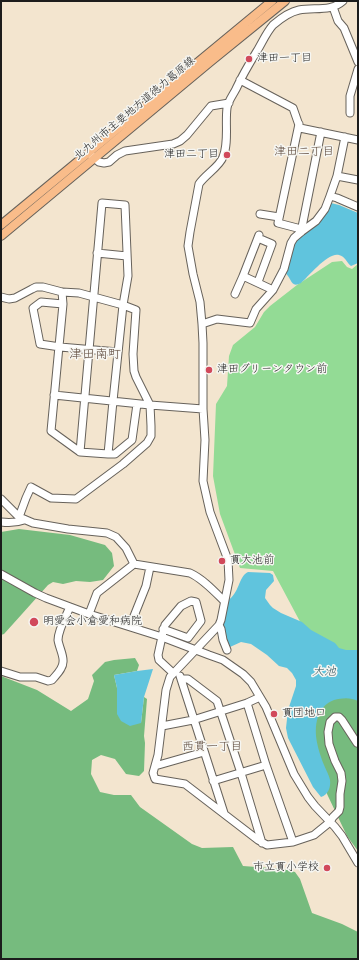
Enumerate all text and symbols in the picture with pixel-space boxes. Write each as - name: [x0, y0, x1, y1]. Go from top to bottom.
- place label: 津田一丁目: [257, 52, 312, 66]
- street label: 北九州市主要地方道徳力葛原線: [72, 54, 198, 164]
- marker: 津田一丁目: [244, 54, 254, 64]
- district label: 津田二丁目: [274, 145, 334, 159]
- place label: 津田二丁目: [164, 148, 219, 162]
- marker: 津田二丁目: [222, 150, 232, 160]
- district label: 津田南町: [69, 347, 121, 363]
- place label: 津田グリーンタウン前: [217, 363, 327, 377]
- marker: 津田グリーンタウン前: [204, 365, 214, 375]
- place label: 貫大池前: [230, 554, 274, 568]
- marker: 貫大池前: [217, 556, 227, 566]
- place label: 明愛会小倉愛和病院: [43, 615, 142, 629]
- marker: 明愛会小倉愛和病院: [28, 616, 40, 628]
- water label: 大池: [312, 665, 336, 679]
- place label: 貫団地口: [282, 707, 326, 721]
- marker: 貫団地口: [269, 709, 279, 719]
- district label: 西貫一丁目: [182, 740, 242, 754]
- place label: 市立貫小学校: [253, 861, 319, 875]
- marker: 市立貫小学校: [322, 863, 332, 873]

